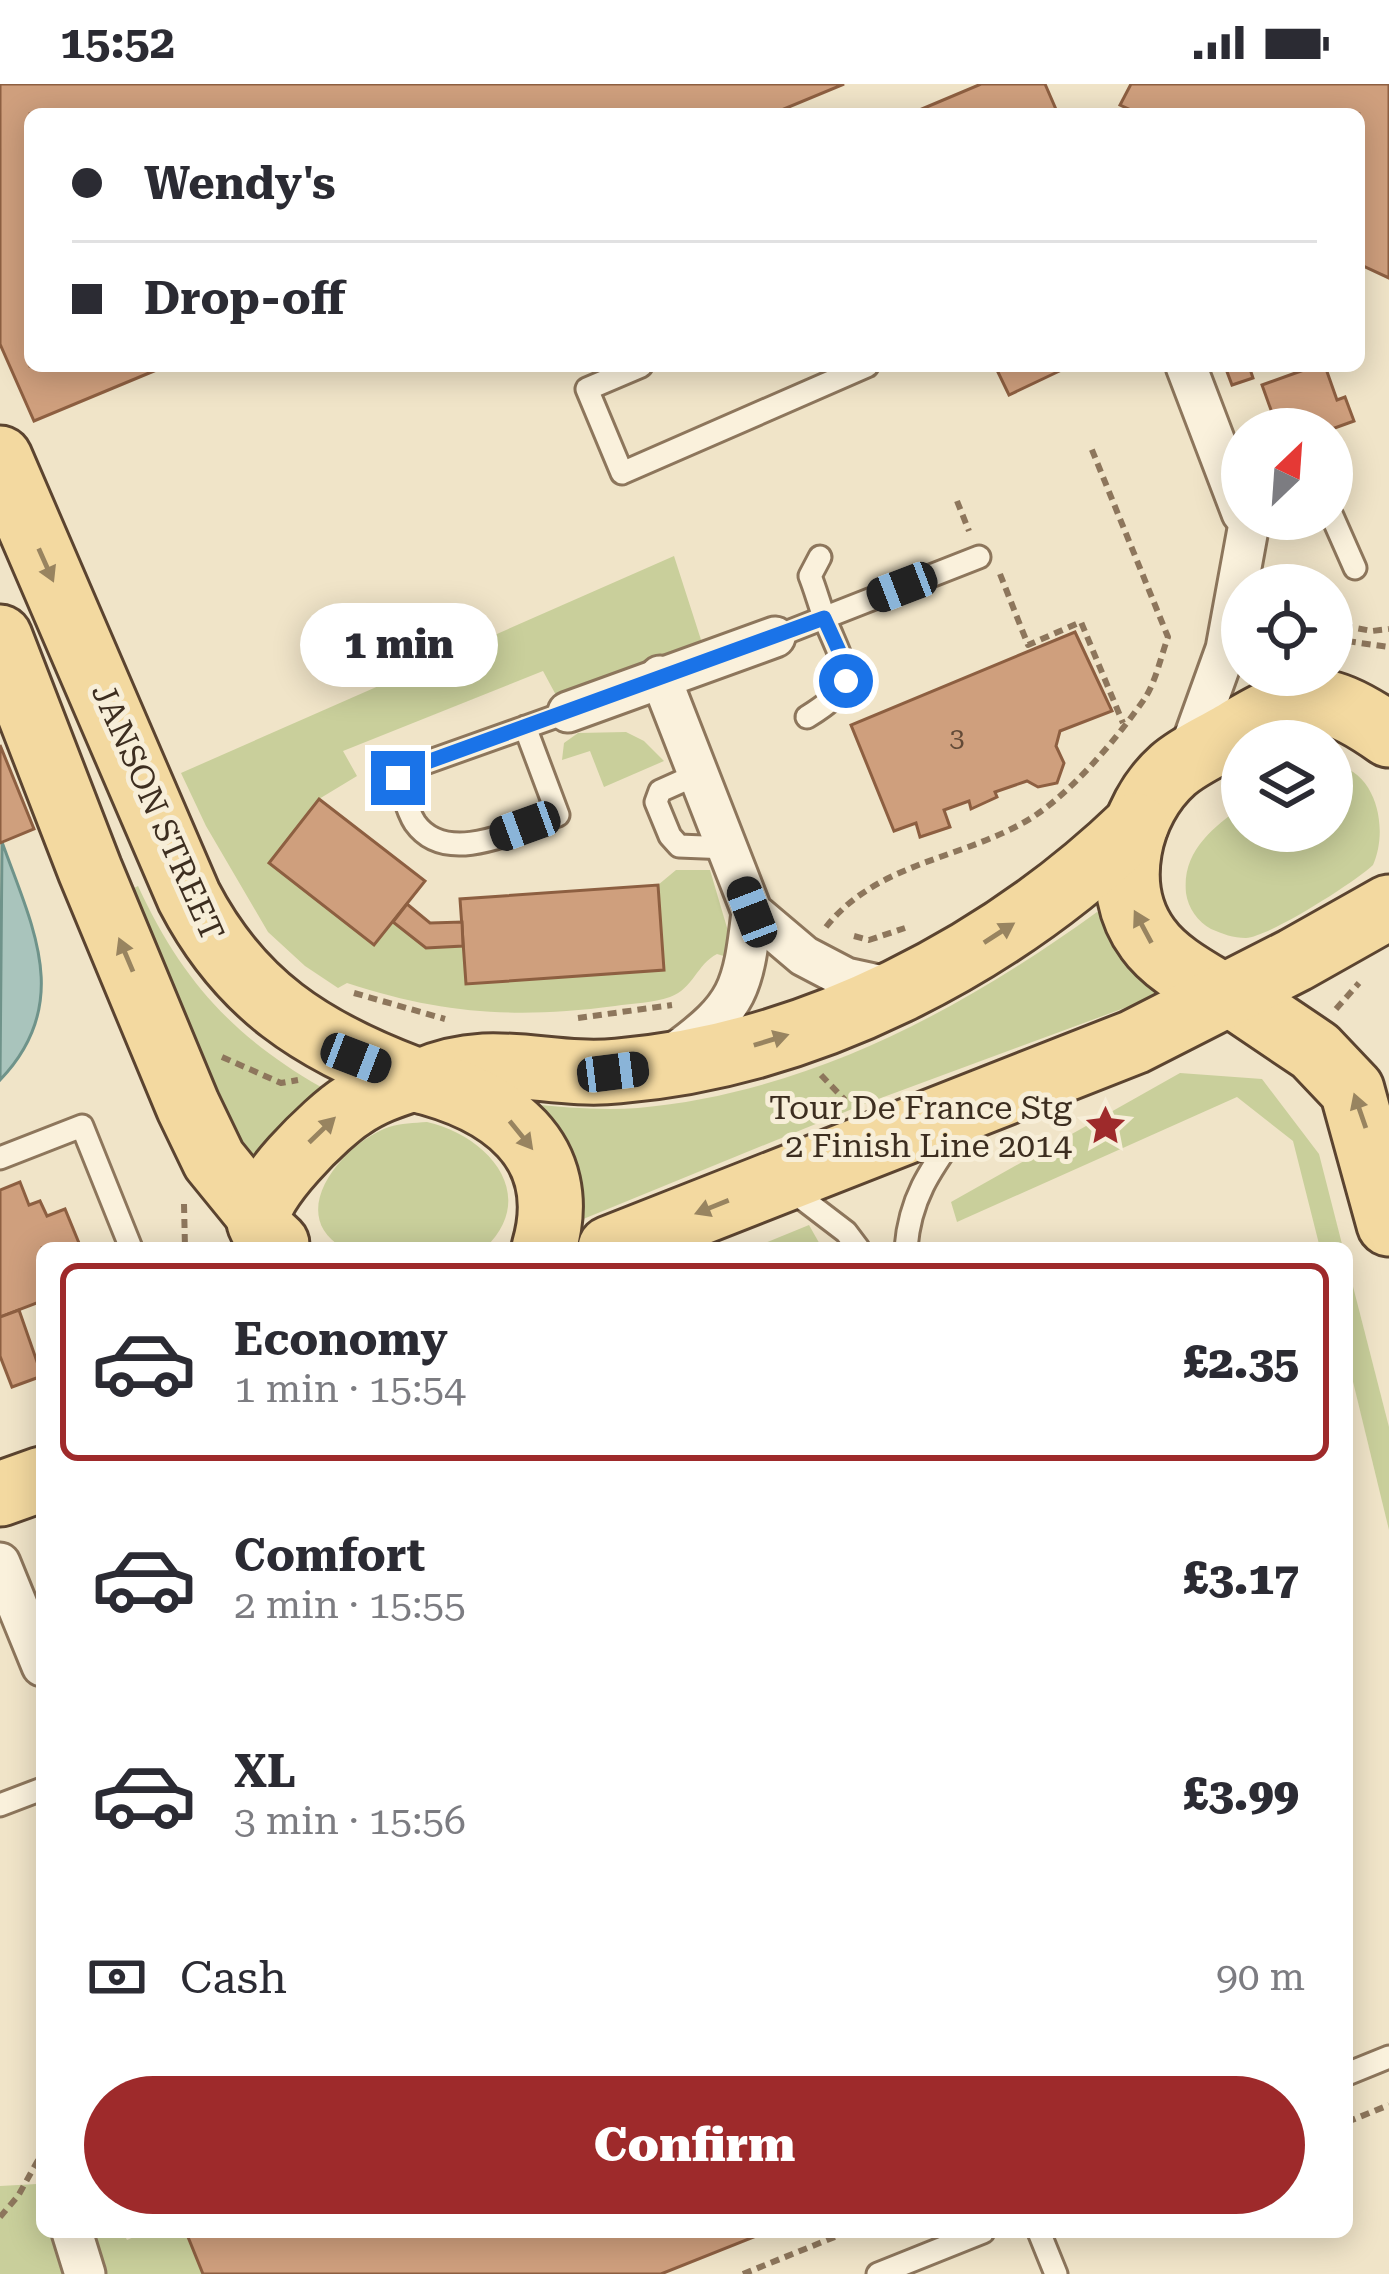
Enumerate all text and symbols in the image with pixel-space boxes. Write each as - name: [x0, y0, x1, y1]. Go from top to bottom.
- text: 15:52: [60, 16, 175, 69]
- text: Wendy's: [144, 157, 335, 210]
- text: Drop-off: [144, 272, 345, 325]
- north arrow: [1221, 408, 1353, 540]
- map controls: [1221, 408, 1353, 852]
- one-way arrow: [37, 548, 57, 583]
- car: [862, 557, 942, 617]
- button: locate: [1221, 564, 1353, 696]
- callout: 1 min: [299, 604, 497, 688]
- text: 1 min: [344, 622, 454, 668]
- route start: [819, 654, 873, 708]
- street label: JANSON STREET: [84, 677, 232, 947]
- button: layers: [1221, 720, 1353, 852]
- house number: 3: [949, 722, 965, 754]
- route end: [371, 751, 425, 805]
- car: [485, 797, 565, 855]
- car: [722, 872, 782, 952]
- one-way arrow: [1134, 909, 1154, 944]
- one-way arrow: [983, 922, 1016, 944]
- one-way arrow: [116, 937, 135, 973]
- car: [316, 1028, 396, 1088]
- one-way arrow: [753, 1030, 790, 1048]
- car: [575, 1050, 651, 1094]
- place label: Tour De France Stg 2 Finish Line 2014: [769, 1088, 1073, 1165]
- one-way arrow: [1349, 1092, 1368, 1129]
- place icon: Tour De France Stg 2 Finish Line 2014: [1083, 1103, 1129, 1149]
- one-way arrow: [307, 1117, 336, 1145]
- one-way arrow: [508, 1119, 533, 1150]
- one-way arrow: [693, 1199, 729, 1218]
- icon: car: [90, 1308, 198, 1416]
- text: Economy: [234, 1313, 448, 1366]
- text: £2.35: [1183, 1336, 1299, 1389]
- text: 1 min · 15:54: [234, 1366, 466, 1412]
- icon: car: [90, 1524, 198, 1632]
- text: Comfort: [234, 1529, 425, 1582]
- text: £3.17: [1183, 1552, 1299, 1605]
- text: 2 min · 15:55: [234, 1582, 466, 1628]
- icon: car: [90, 1740, 198, 1848]
- text: XL: [234, 1745, 296, 1798]
- text: £3.99: [1183, 1768, 1299, 1821]
- text: 3 min · 15:56: [234, 1798, 466, 1844]
- icon: cash: [84, 1944, 150, 2010]
- text: Cash: [180, 1951, 287, 2004]
- text: 90 m: [1216, 1954, 1305, 2000]
- button: Confirm: [84, 2076, 1305, 2214]

